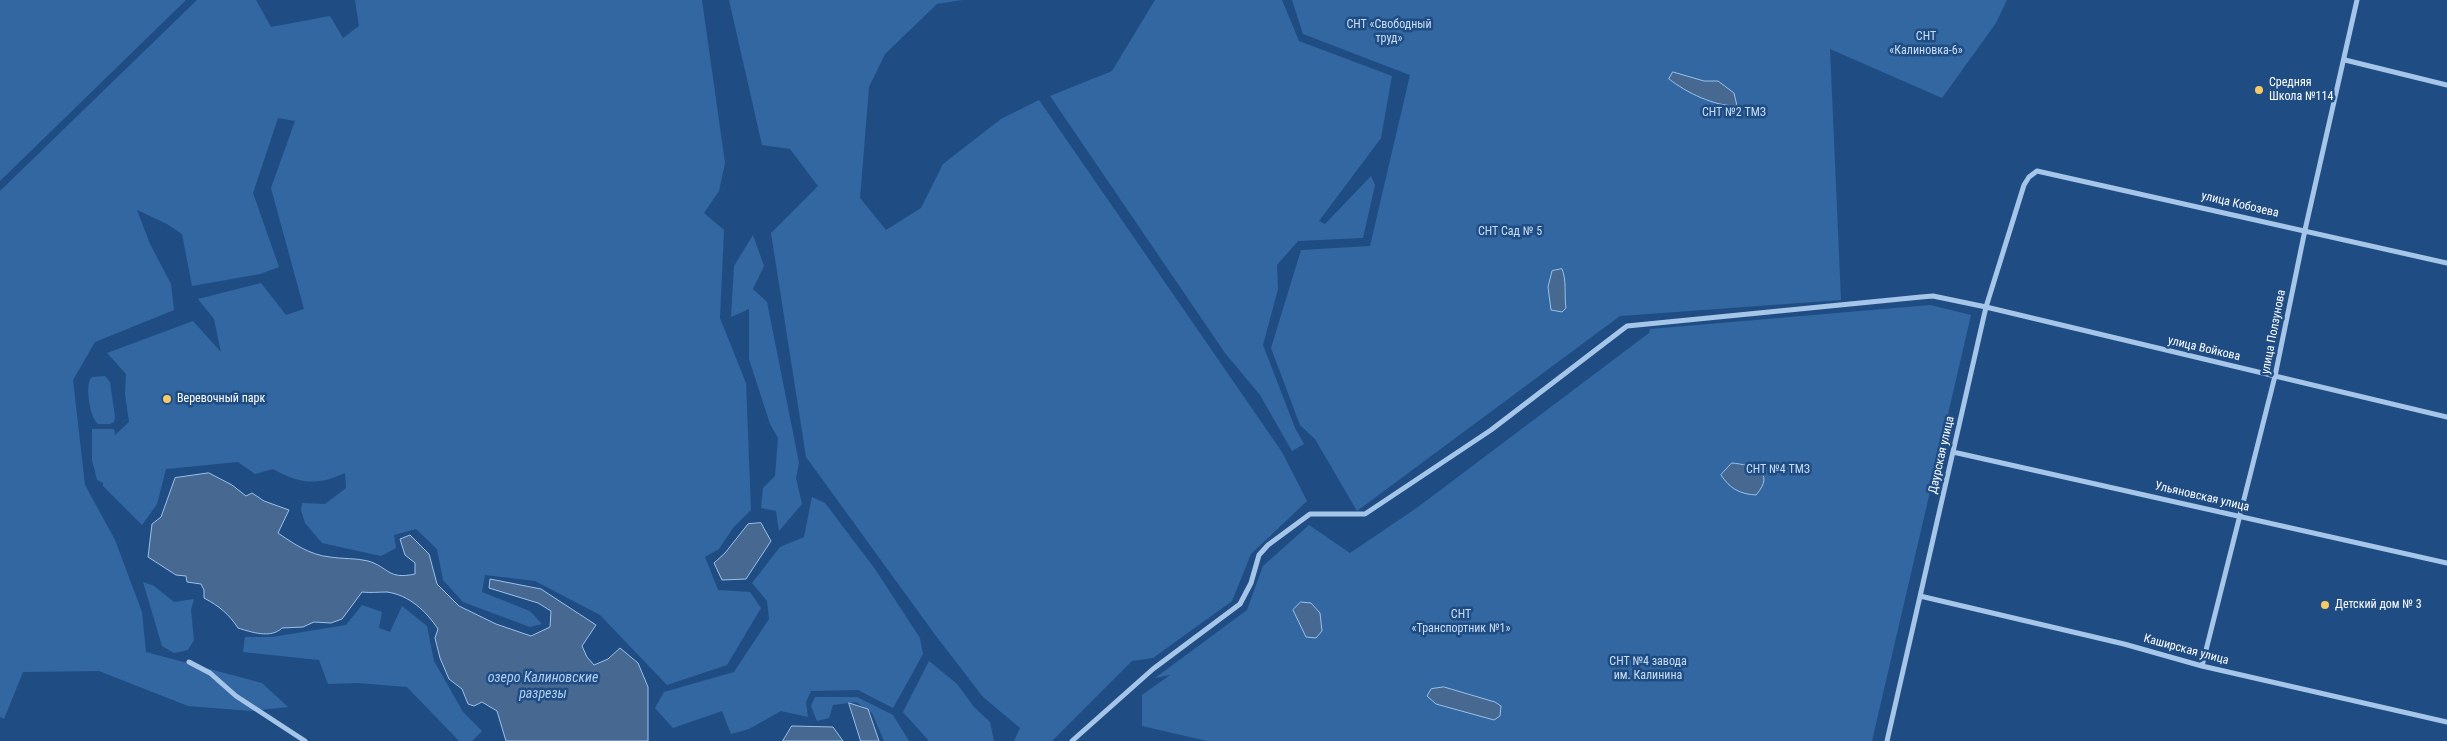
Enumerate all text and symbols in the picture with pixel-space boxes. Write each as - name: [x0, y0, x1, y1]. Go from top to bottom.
- park label: СНТ «Свободный труд»: [1346, 18, 1432, 46]
- park label: СНТ «Калиновка-6»: [1889, 30, 1963, 58]
- place label: Средняя Школа №114: [2269, 76, 2333, 104]
- marker: Средняя Школа №114: [2253, 84, 2265, 96]
- park label: СНТ №2 ТМЗ: [1702, 106, 1766, 120]
- street label: улица Кобозева: [2200, 189, 2280, 221]
- park label: СНТ Сад № 5: [1478, 225, 1542, 239]
- street label: улица Ползунова: [2259, 289, 2289, 375]
- street label: улица Войкова: [2166, 334, 2242, 364]
- place label: Веревочный парк: [177, 392, 265, 406]
- marker: Веревочный парк: [161, 393, 173, 405]
- street label: Даурская улица: [1926, 415, 1958, 495]
- park label: СНТ №4 ТМЗ: [1746, 463, 1810, 477]
- street label: Ульяновская улица: [2153, 479, 2251, 515]
- place label: Детский дом № 3: [2335, 598, 2422, 612]
- marker: Детский дом № 3: [2319, 599, 2331, 611]
- park label: СНТ «Транспортник №1»: [1412, 608, 1510, 636]
- street label: Каширская улица: [2142, 632, 2230, 668]
- park label: СНТ №4 завода им. Калинина: [1609, 655, 1687, 683]
- water label: озеро Калиновские разрезы: [488, 670, 598, 702]

